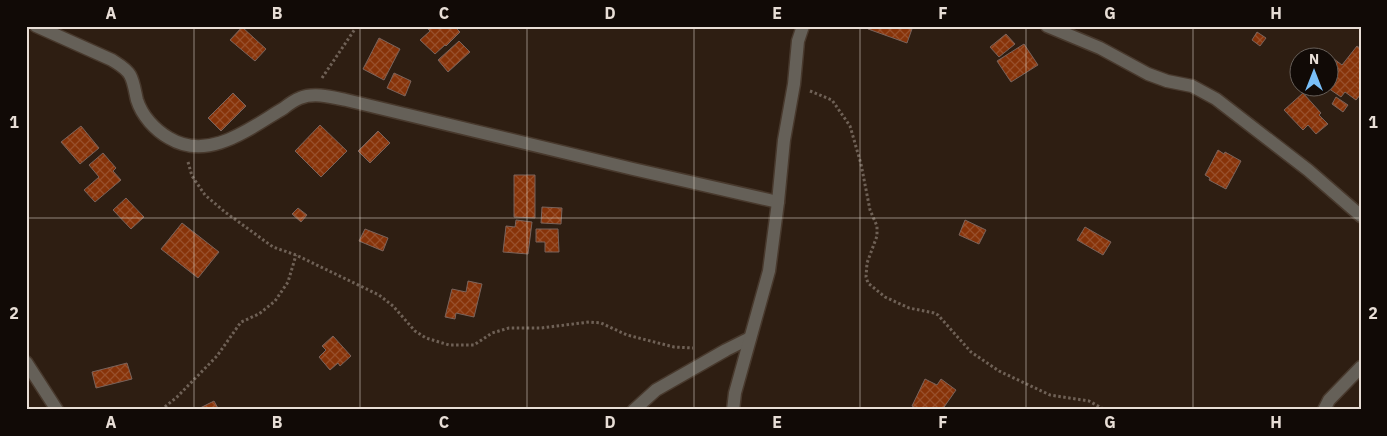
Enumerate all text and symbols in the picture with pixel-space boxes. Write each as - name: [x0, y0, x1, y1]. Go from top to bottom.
- text: A: [106, 3, 117, 23]
- text: B: [272, 3, 283, 23]
- text: C: [439, 3, 449, 23]
- text: D: [604, 3, 616, 23]
- text: E: [772, 3, 782, 23]
- text: F: [938, 3, 948, 23]
- text: G: [1104, 3, 1116, 23]
- text: H: [1270, 3, 1282, 23]
- north arrow: [1290, 48, 1340, 98]
- text: N: [1309, 50, 1319, 68]
- text: 1: [9, 112, 19, 132]
- text: 1: [1368, 112, 1378, 132]
- text: 2: [9, 303, 19, 323]
- text: 2: [1368, 303, 1378, 323]
- text: A: [106, 412, 117, 432]
- text: B: [272, 412, 283, 432]
- text: C: [439, 412, 449, 432]
- text: D: [604, 412, 616, 432]
- text: E: [772, 412, 782, 432]
- text: F: [938, 412, 948, 432]
- text: G: [1104, 412, 1116, 432]
- text: H: [1270, 412, 1282, 432]

